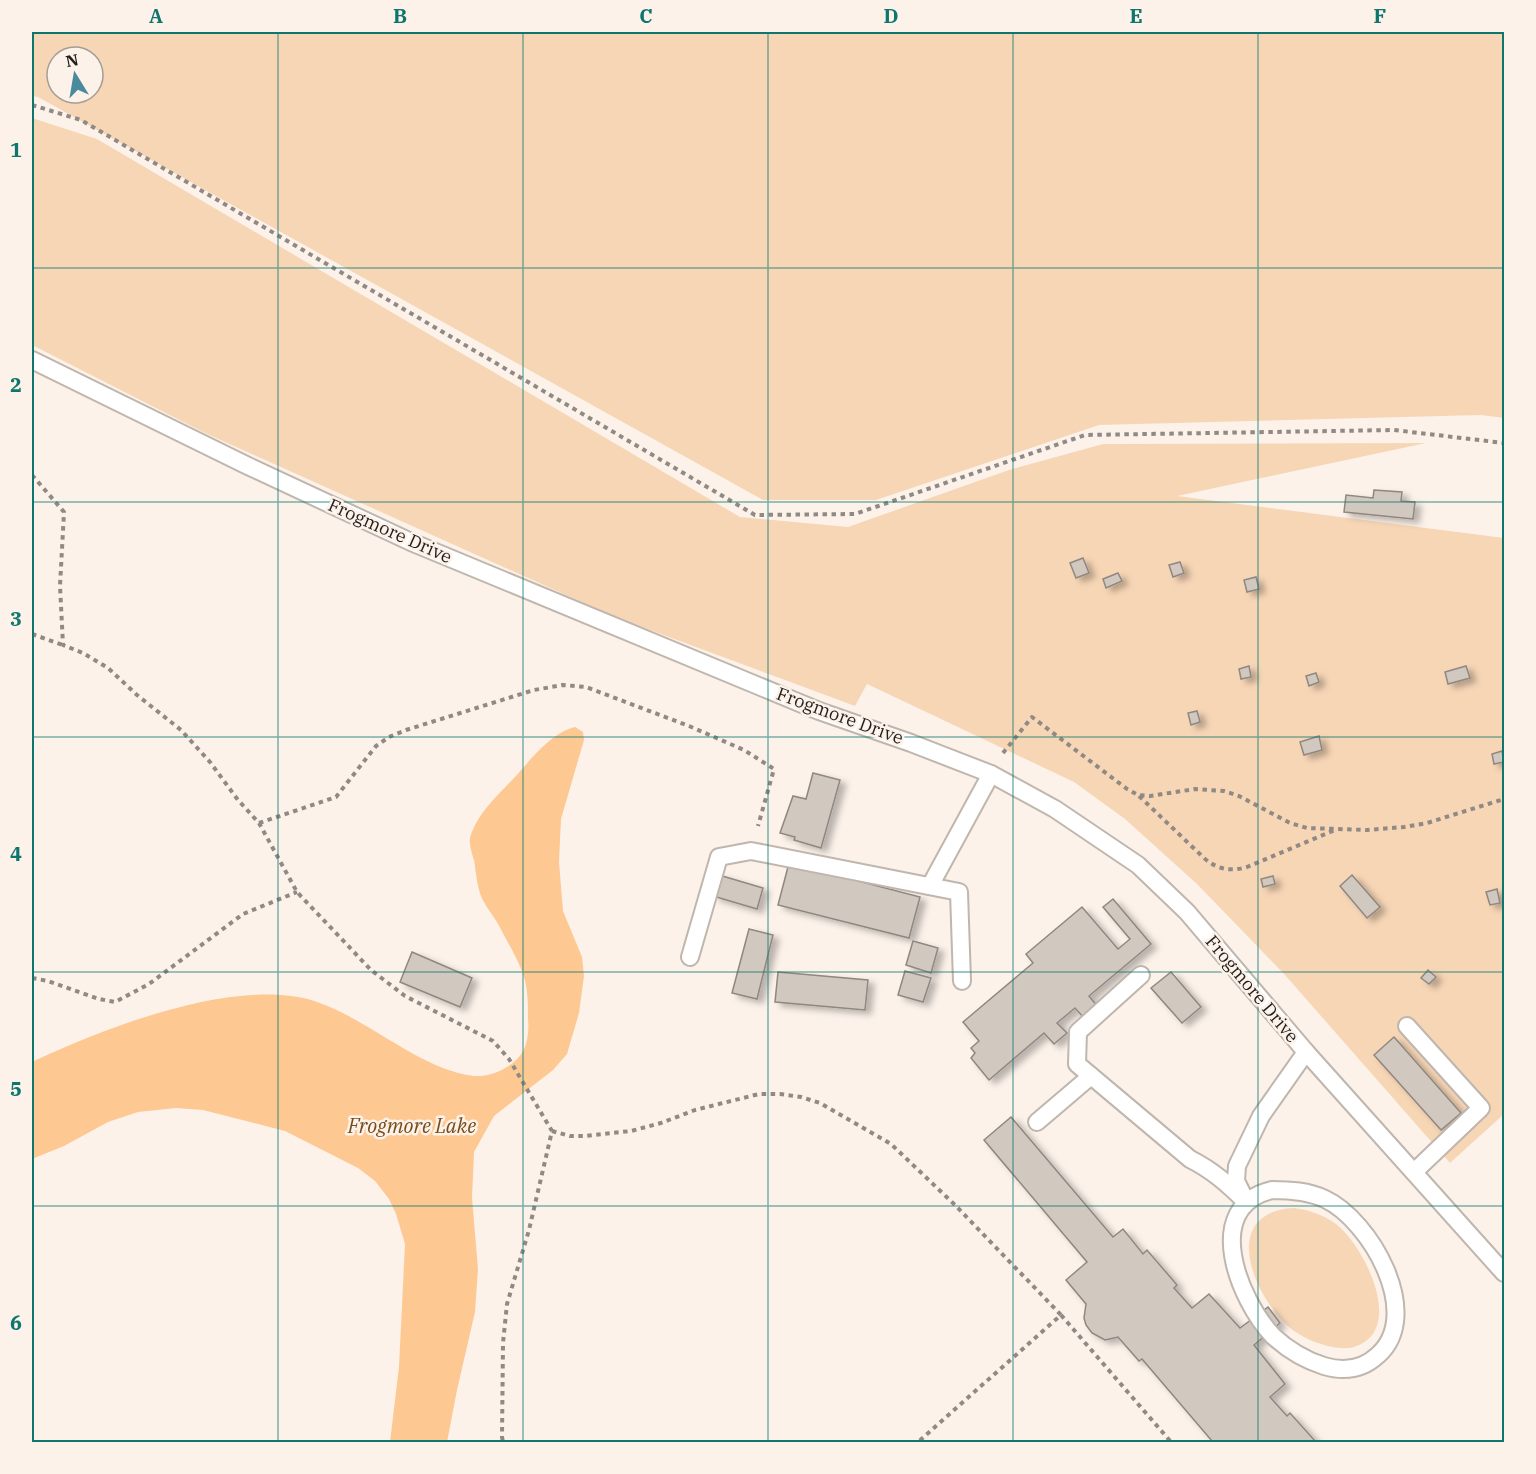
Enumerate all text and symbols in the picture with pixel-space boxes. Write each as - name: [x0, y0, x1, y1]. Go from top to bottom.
- text: A: [149, 2, 163, 29]
- text: B: [393, 2, 407, 29]
- text: C: [639, 2, 653, 29]
- text: D: [883, 2, 899, 29]
- text: E: [1129, 2, 1143, 29]
- text: F: [1374, 2, 1386, 29]
- north arrow: [45, 45, 105, 105]
- text: N: [64, 49, 80, 71]
- text: 1: [10, 136, 22, 163]
- text: 2: [10, 371, 22, 398]
- street label: Frogmore Drive: [325, 493, 456, 568]
- text: 3: [10, 605, 22, 632]
- street label: Frogmore Drive: [774, 682, 907, 749]
- text: 4: [10, 840, 22, 867]
- street label: Frogmore Drive: [1201, 930, 1304, 1047]
- text: 5: [10, 1075, 22, 1102]
- water label: Frogmore Lake: [347, 1112, 476, 1139]
- text: 6: [10, 1309, 22, 1336]

